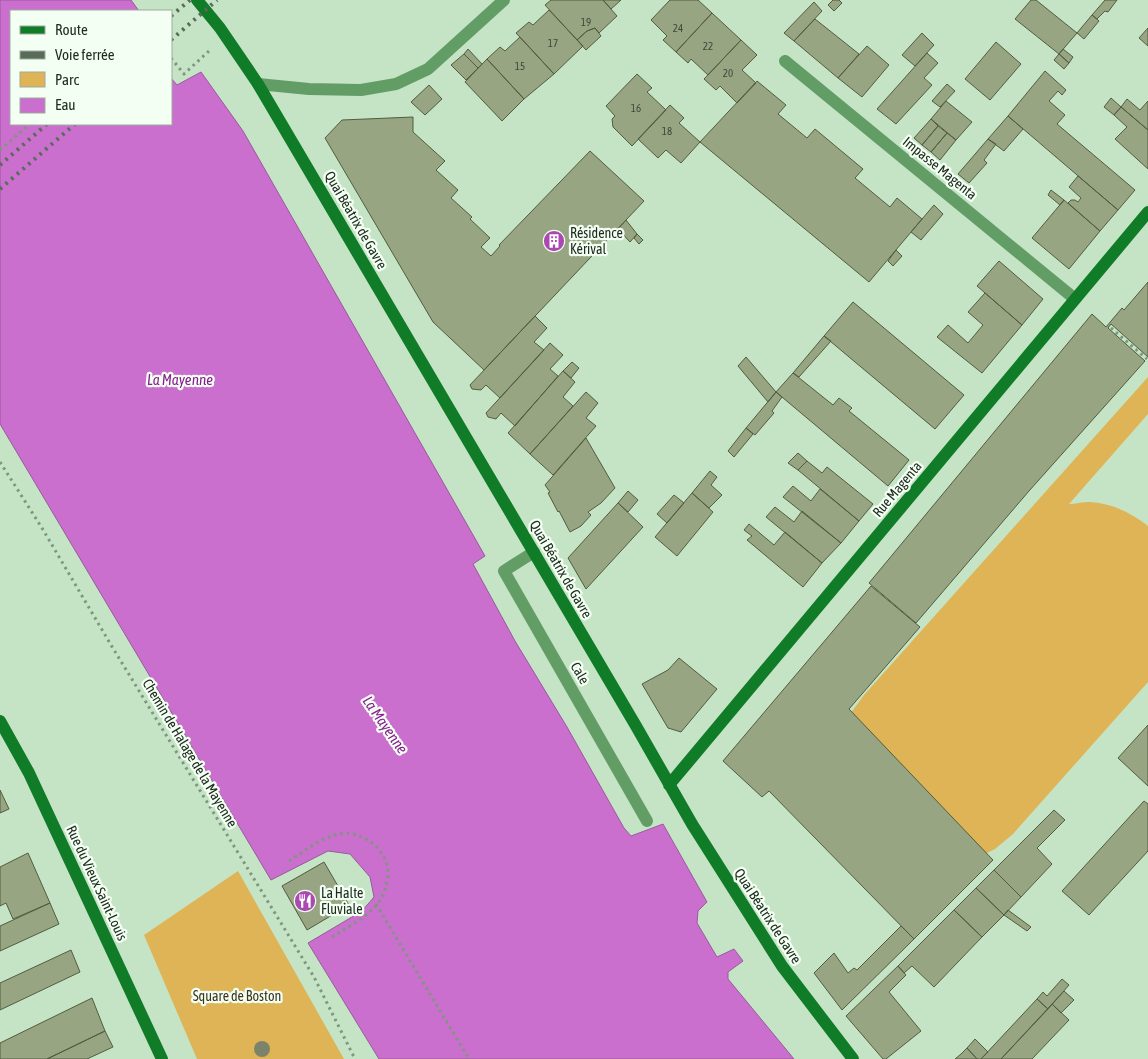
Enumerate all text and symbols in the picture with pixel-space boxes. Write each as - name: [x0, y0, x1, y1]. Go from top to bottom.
- legend: [10, 10, 172, 125]
- house number: 19: [581, 16, 591, 28]
- text: Route: [55, 21, 88, 38]
- house number: 24: [673, 22, 683, 34]
- house number: 17: [548, 37, 558, 49]
- house number: 22: [703, 40, 713, 52]
- text: Voie ferrée: [55, 46, 115, 63]
- house number: 15: [515, 60, 525, 72]
- house number: 20: [723, 67, 733, 79]
- text: Parc: [55, 71, 79, 88]
- text: Eau: [55, 96, 76, 113]
- house number: 16: [631, 102, 641, 114]
- house number: 18: [662, 125, 672, 137]
- street label: Impasse Magenta: [900, 133, 980, 203]
- street label: Quai Béatrix de Gavre: [322, 168, 390, 272]
- place label: Résidence Kérival: [570, 225, 623, 257]
- building icon: Résidence Kérival: [542, 229, 566, 253]
- water label: La Mayenne: [147, 371, 213, 388]
- street label: Rue Magenta: [869, 458, 925, 520]
- street label: Quai Béatrix de Gavre: [527, 517, 595, 621]
- street label: Cale: [567, 659, 593, 687]
- street label: Chemin de Halage de la Mayenne: [139, 676, 241, 830]
- water label: La Mayenne: [360, 693, 411, 757]
- street label: Rue du Vieux Saint-Louis: [63, 823, 131, 943]
- street label: Quai Béatrix de Gavre: [731, 865, 805, 967]
- place label: La Halte Fluviale: [321, 885, 363, 917]
- restaurant icon: La Halte Fluviale: [293, 889, 317, 913]
- park label: Square de Boston: [193, 988, 281, 1004]

